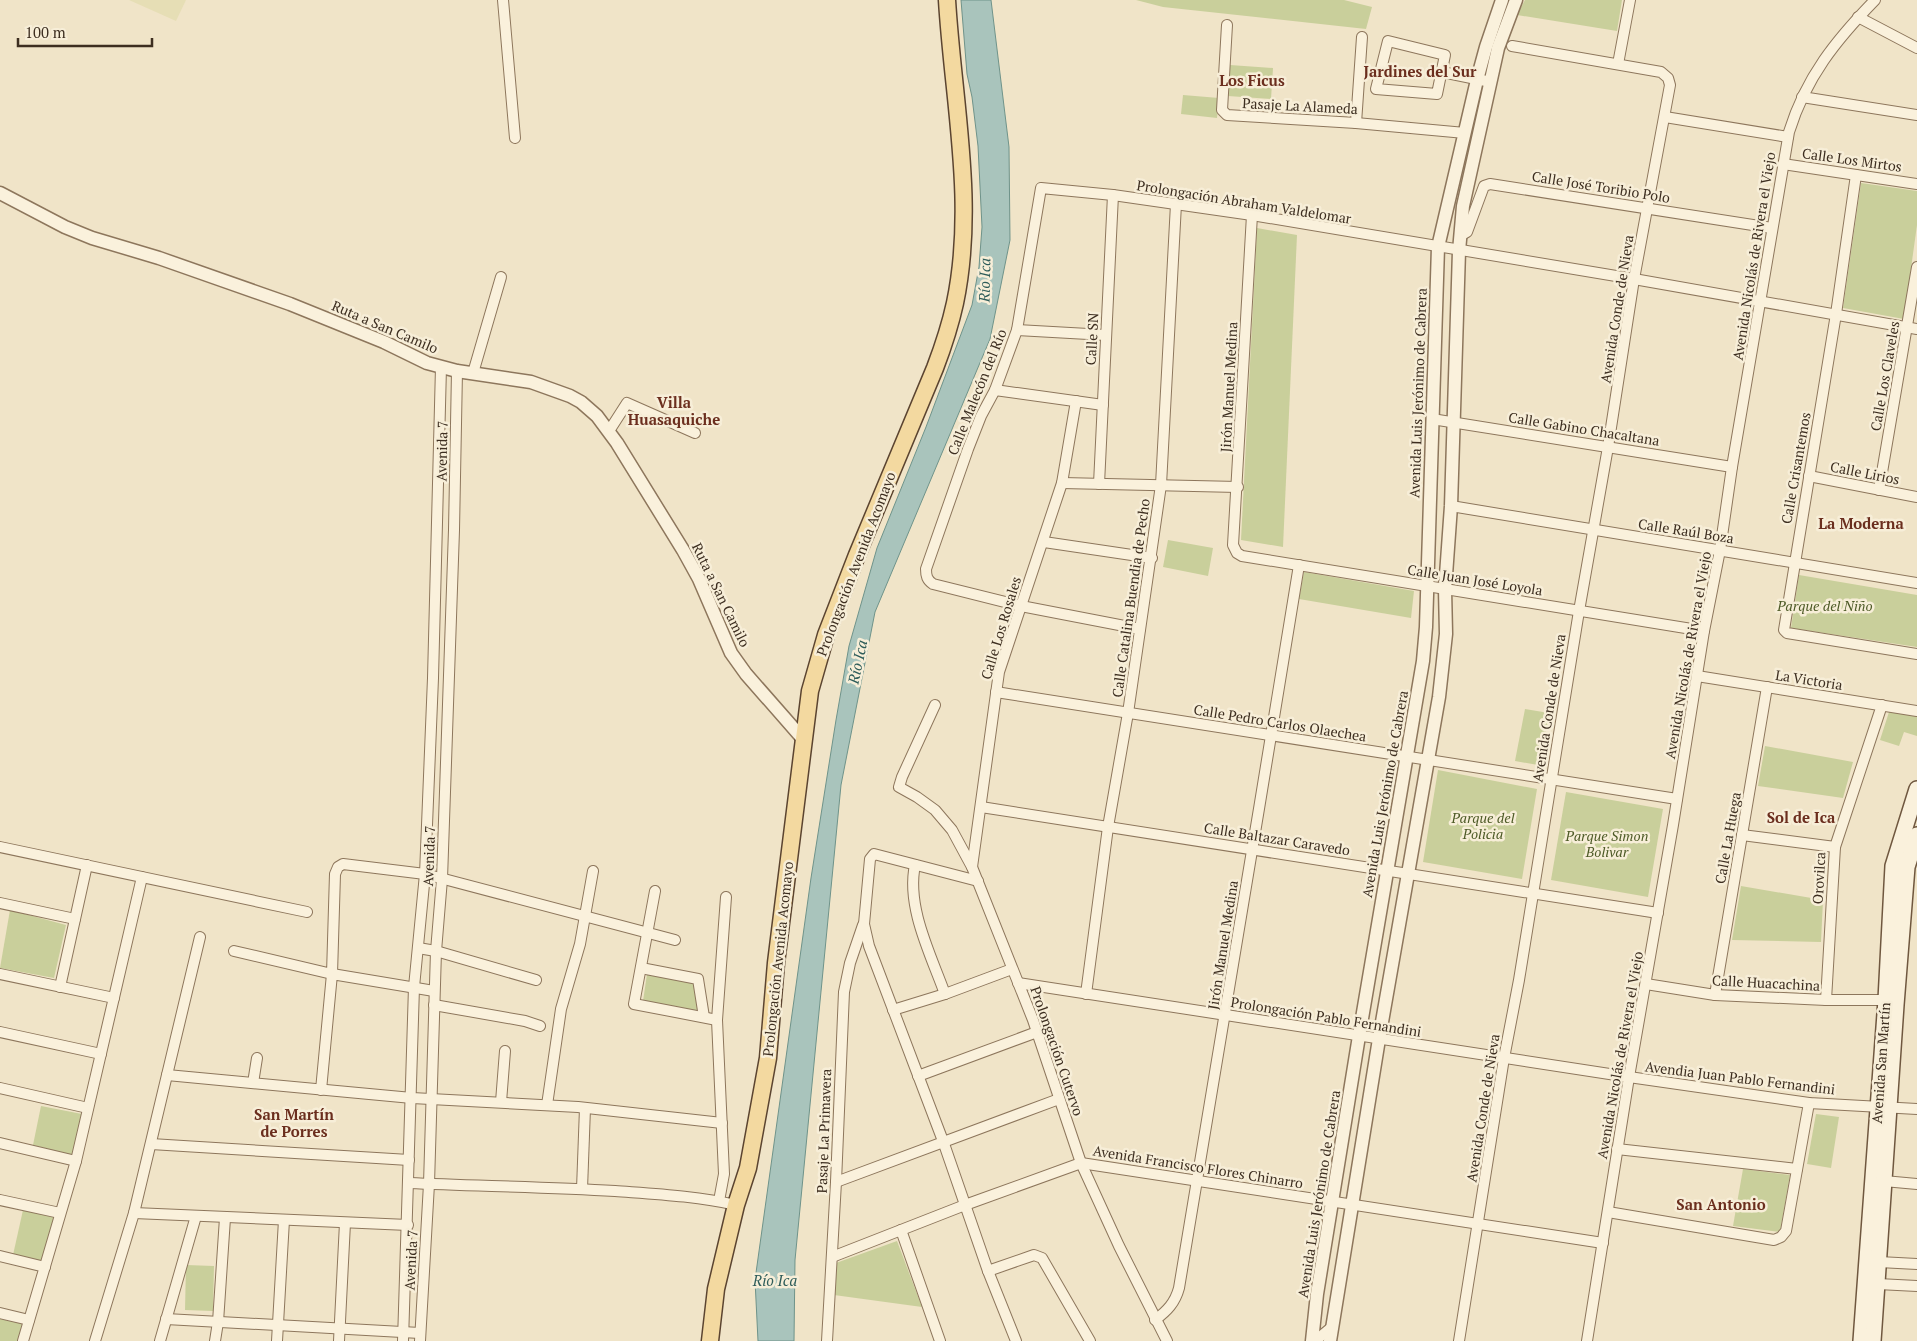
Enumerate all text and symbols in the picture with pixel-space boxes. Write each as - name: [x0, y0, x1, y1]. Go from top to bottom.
- scale bar: [18, 15, 151, 47]
- text: 100 m: [25, 22, 66, 42]
- district label: Jardines del Sur: [1363, 61, 1477, 81]
- district label: Los Ficus: [1219, 70, 1285, 90]
- street label: Pasaje La Alameda: [1242, 93, 1358, 118]
- street label: Calle Los Mirtos: [1801, 143, 1903, 176]
- street label: Avenida Nicolás de Rivera el Viejo: [1728, 150, 1779, 361]
- street label: Calle José Toribio Polo: [1531, 166, 1672, 207]
- street label: Prolongación Abraham Valdelomar: [1135, 175, 1353, 228]
- street label: Avenida Conde de Nieva: [1595, 233, 1638, 384]
- water label: Río Ica: [974, 258, 994, 303]
- street label: Avenida Luis Jerónimo de Cabrera: [1404, 288, 1431, 498]
- street label: Ruta a San Camilo: [329, 296, 441, 358]
- street label: Calle SN: [1081, 312, 1102, 366]
- street label: Calle Los Claveles: [1865, 319, 1904, 432]
- street label: Jirón Manuel Medina: [1216, 321, 1241, 453]
- street label: Calle Malecón del Río: [943, 326, 1011, 458]
- district label: Villa Huasaquiche: [628, 392, 720, 429]
- street label: Calle Gabino Chacaltana: [1507, 407, 1661, 450]
- street label: Calle Crisantemos: [1776, 411, 1815, 525]
- street label: Avenida 7: [431, 420, 452, 481]
- street label: Calle Lirios: [1829, 456, 1901, 489]
- street label: Prolongación Avenida Acomayo: [812, 469, 900, 659]
- street label: Calle Catalina Buendia de Pecho: [1107, 497, 1154, 699]
- district label: La Moderna: [1818, 513, 1904, 533]
- street label: Calle Raúl Boza: [1637, 514, 1735, 547]
- street label: Ruta a San Camilo: [688, 540, 755, 650]
- street label: Avenida Nicolás de Rivera el Viejo: [1660, 549, 1715, 760]
- street label: Calle Juan José Loyola: [1406, 559, 1544, 600]
- street label: Calle Los Rosales: [976, 574, 1025, 682]
- park label: Parque del Niño: [1776, 596, 1873, 615]
- street label: Avenida Conde de Nieva: [1527, 632, 1570, 783]
- water label: Río Ica: [842, 638, 871, 687]
- street label: La Victoria: [1774, 665, 1844, 694]
- street label: Avenida Luis Jerónimo de Cabrera: [1357, 689, 1412, 899]
- street label: Calle Pedro Carlos Olaechea: [1192, 699, 1368, 746]
- street label: Calle La Huega: [1710, 791, 1745, 885]
- district label: Sol de Ica: [1767, 807, 1836, 827]
- park label: Parque del Policia: [1450, 808, 1515, 843]
- street label: Calle Baltazar Caravedo: [1203, 818, 1352, 859]
- street label: Avenida 7: [418, 825, 439, 887]
- park label: Parque Simon Bolivar: [1565, 826, 1648, 861]
- street label: Orovilca: [1808, 851, 1829, 905]
- street label: Prolongación Avenida Acomayo: [758, 860, 797, 1057]
- street label: Jirón Manuel Medina: [1203, 879, 1242, 1011]
- street label: Avenida Nicolás de Rivera el Viejo: [1592, 949, 1647, 1160]
- street label: Calle Huacachina: [1712, 970, 1821, 995]
- street label: Prolongación Cutervo: [1026, 984, 1089, 1118]
- street label: Prolongación Pablo Fernandini: [1229, 992, 1423, 1041]
- street label: Avenida San Martín: [1867, 1001, 1894, 1124]
- street label: Avenida Conde de Nieva: [1461, 1032, 1504, 1183]
- street label: Avendia Juan Pablo Fernandini: [1644, 1056, 1836, 1099]
- street label: Pasaje La Primavera: [812, 1068, 835, 1194]
- street label: Avenida Luis Jerónimo de Cabrera: [1293, 1089, 1344, 1299]
- district label: San Martín de Porres: [254, 1104, 334, 1141]
- street label: Avenida Francisco Flores Chinarro: [1092, 1140, 1305, 1193]
- district label: San Antonio: [1676, 1194, 1766, 1214]
- street label: Avenida 7: [399, 1229, 422, 1291]
- water label: Río Ica: [752, 1270, 797, 1290]

